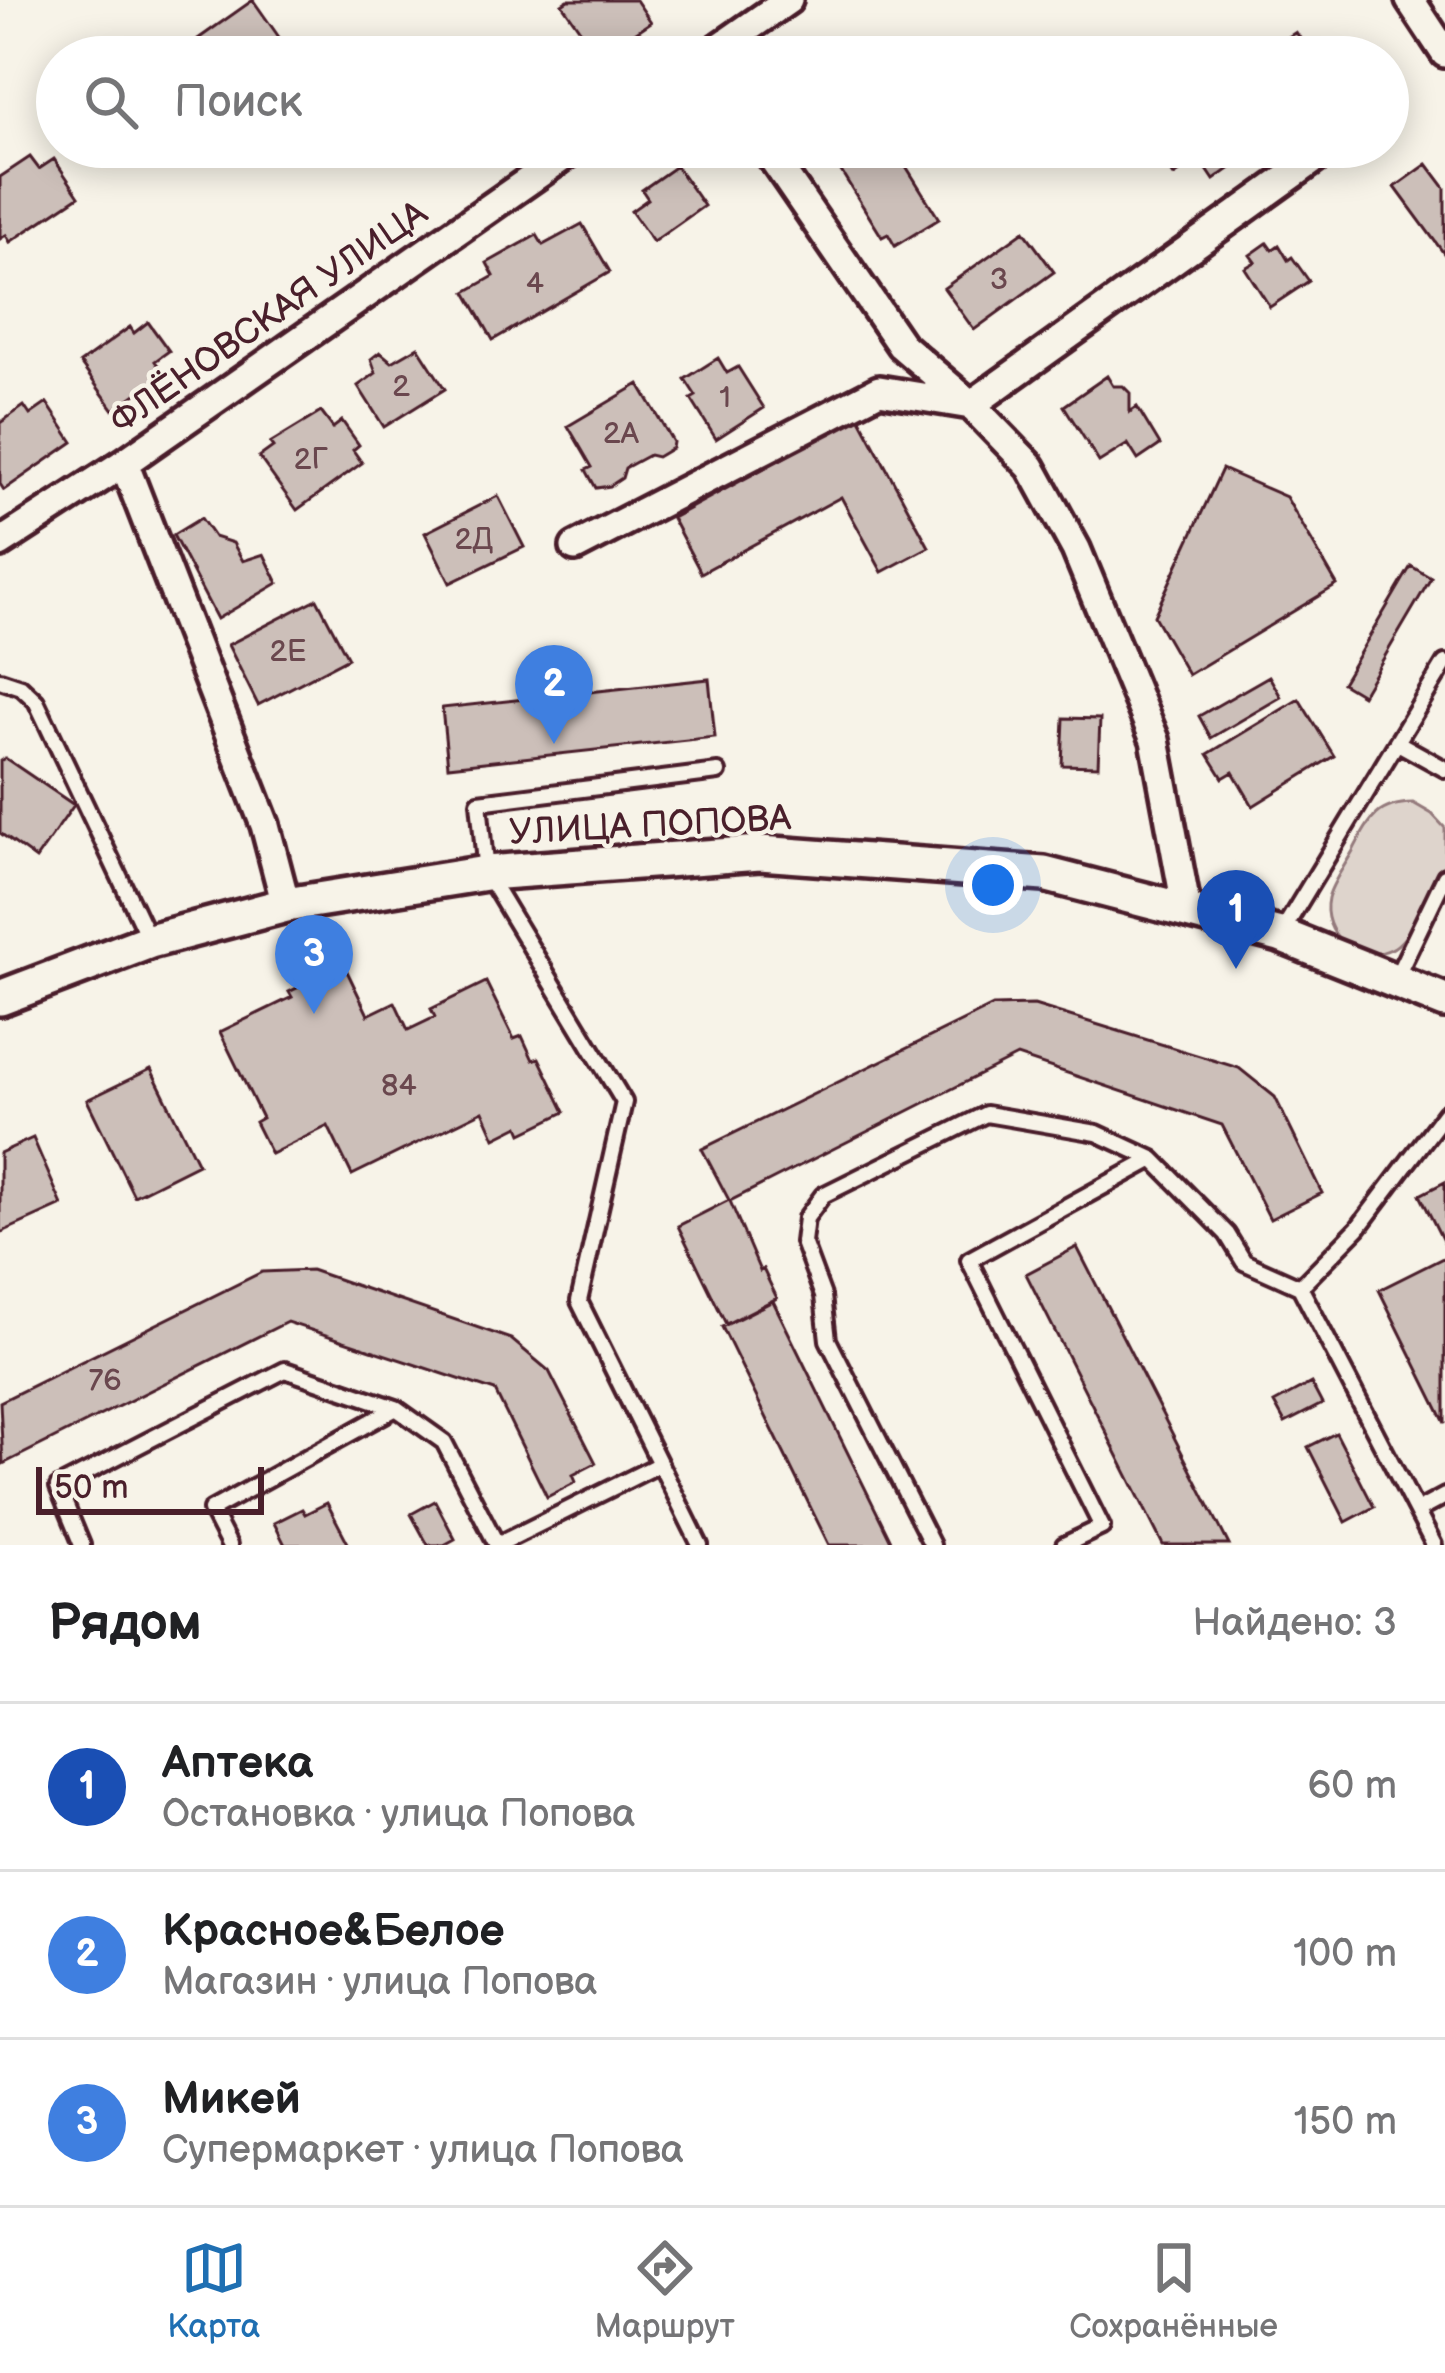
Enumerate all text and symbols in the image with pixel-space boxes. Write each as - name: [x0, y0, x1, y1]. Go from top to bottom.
- search box: [36, 36, 1409, 168]
- icon: search: [78, 69, 144, 135]
- text: Поиск: [174, 75, 302, 130]
- street label: ФЛЁНОВСКАЯ УЛИЦА: [102, 192, 436, 444]
- house number: 3: [990, 262, 1008, 298]
- house number: 4: [526, 266, 544, 302]
- house number: 2: [392, 369, 410, 405]
- house number: 1: [719, 380, 731, 416]
- house number: 2А: [603, 416, 640, 452]
- house number: 2Г: [294, 442, 329, 478]
- house number: 2Д: [455, 522, 493, 558]
- house number: 2Е: [269, 634, 307, 670]
- pin: 2: [515, 645, 593, 744]
- street label: УЛИЦА ПОПОВА: [508, 797, 792, 855]
- your location: [963, 855, 1023, 915]
- pin: 1: [1197, 870, 1275, 969]
- pin: 3: [275, 915, 353, 1014]
- house number: 84: [381, 1068, 417, 1104]
- house number: 76: [88, 1363, 122, 1399]
- scale bar: [36, 1461, 264, 1514]
- text: 50 m: [54, 1468, 129, 1508]
- text: Рядом: [48, 1593, 202, 1654]
- text: Найдено: 3: [1192, 1600, 1397, 1647]
- text: Аптека: [162, 1736, 313, 1791]
- text: 1: [79, 1763, 95, 1810]
- text: 60 m: [1307, 1763, 1397, 1810]
- text: Остановка · улица Попова: [162, 1791, 635, 1838]
- text: Красное&Белое: [162, 1904, 505, 1959]
- text: 2: [75, 1931, 99, 1978]
- text: 100 m: [1293, 1931, 1397, 1978]
- text: Магазин · улица Попова: [162, 1959, 597, 2006]
- text: Микей: [162, 2072, 301, 2127]
- text: 3: [76, 2099, 98, 2146]
- text: 150 m: [1294, 2099, 1397, 2146]
- text: Супермаркет · улица Попова: [162, 2127, 684, 2174]
- tab: Карта: [167, 2235, 260, 2347]
- tab: Маршрут: [595, 2235, 735, 2347]
- tab: Сохранённые: [1069, 2235, 1278, 2347]

